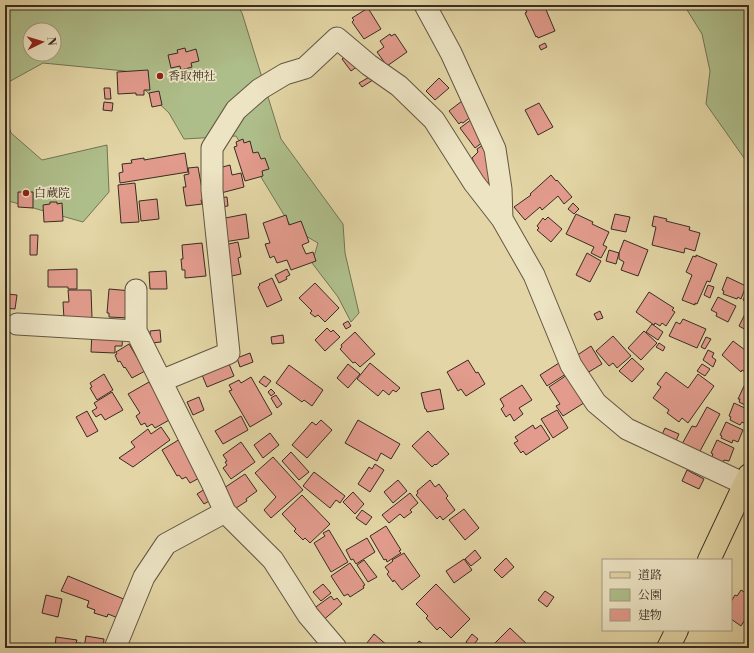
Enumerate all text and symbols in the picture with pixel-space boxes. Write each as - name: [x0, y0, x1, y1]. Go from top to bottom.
- north arrow: [22, 22, 62, 62]
- text: N: [44, 36, 58, 46]
- place label: 香取神社: [168, 69, 216, 84]
- marker: 香取神社: [155, 71, 165, 81]
- place label: 白蔵院: [34, 186, 70, 201]
- marker: 白蔵院: [21, 188, 31, 198]
- legend: [602, 559, 732, 631]
- text: 道路: [638, 568, 662, 583]
- text: 公園: [638, 588, 662, 603]
- text: 建物: [638, 608, 662, 623]

